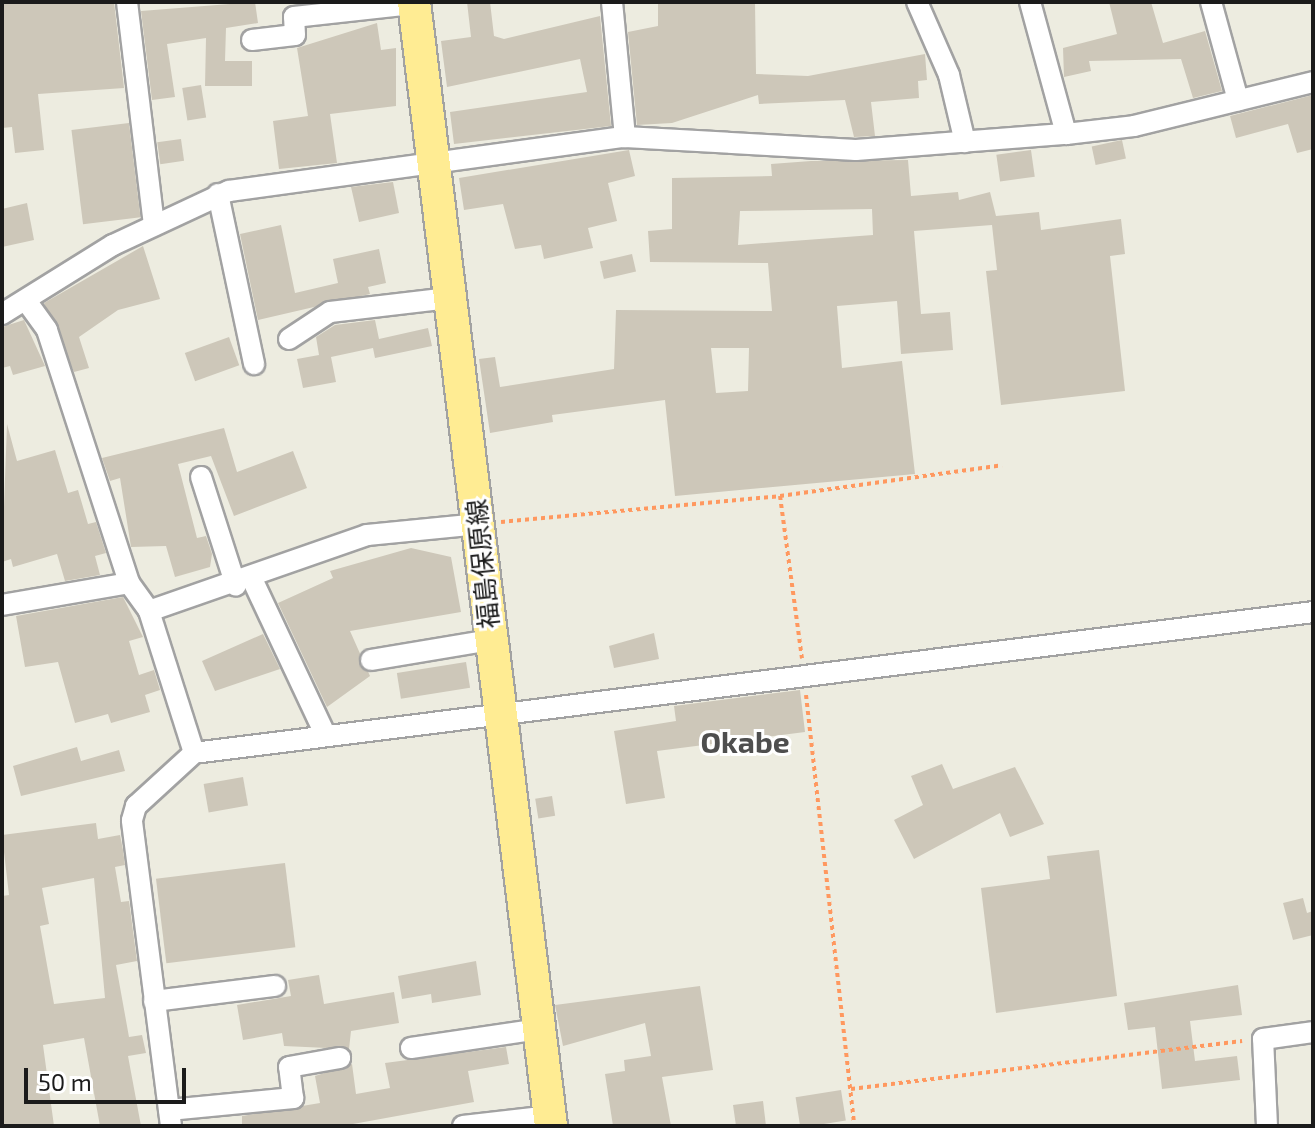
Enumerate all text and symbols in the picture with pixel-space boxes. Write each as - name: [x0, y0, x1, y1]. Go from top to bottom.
- street label: 福島保原線: [460, 498, 504, 630]
- district label: Okabe: [700, 723, 790, 759]
- scale bar: [28, 1052, 190, 1102]
- text: 50 m: [38, 1067, 92, 1096]

